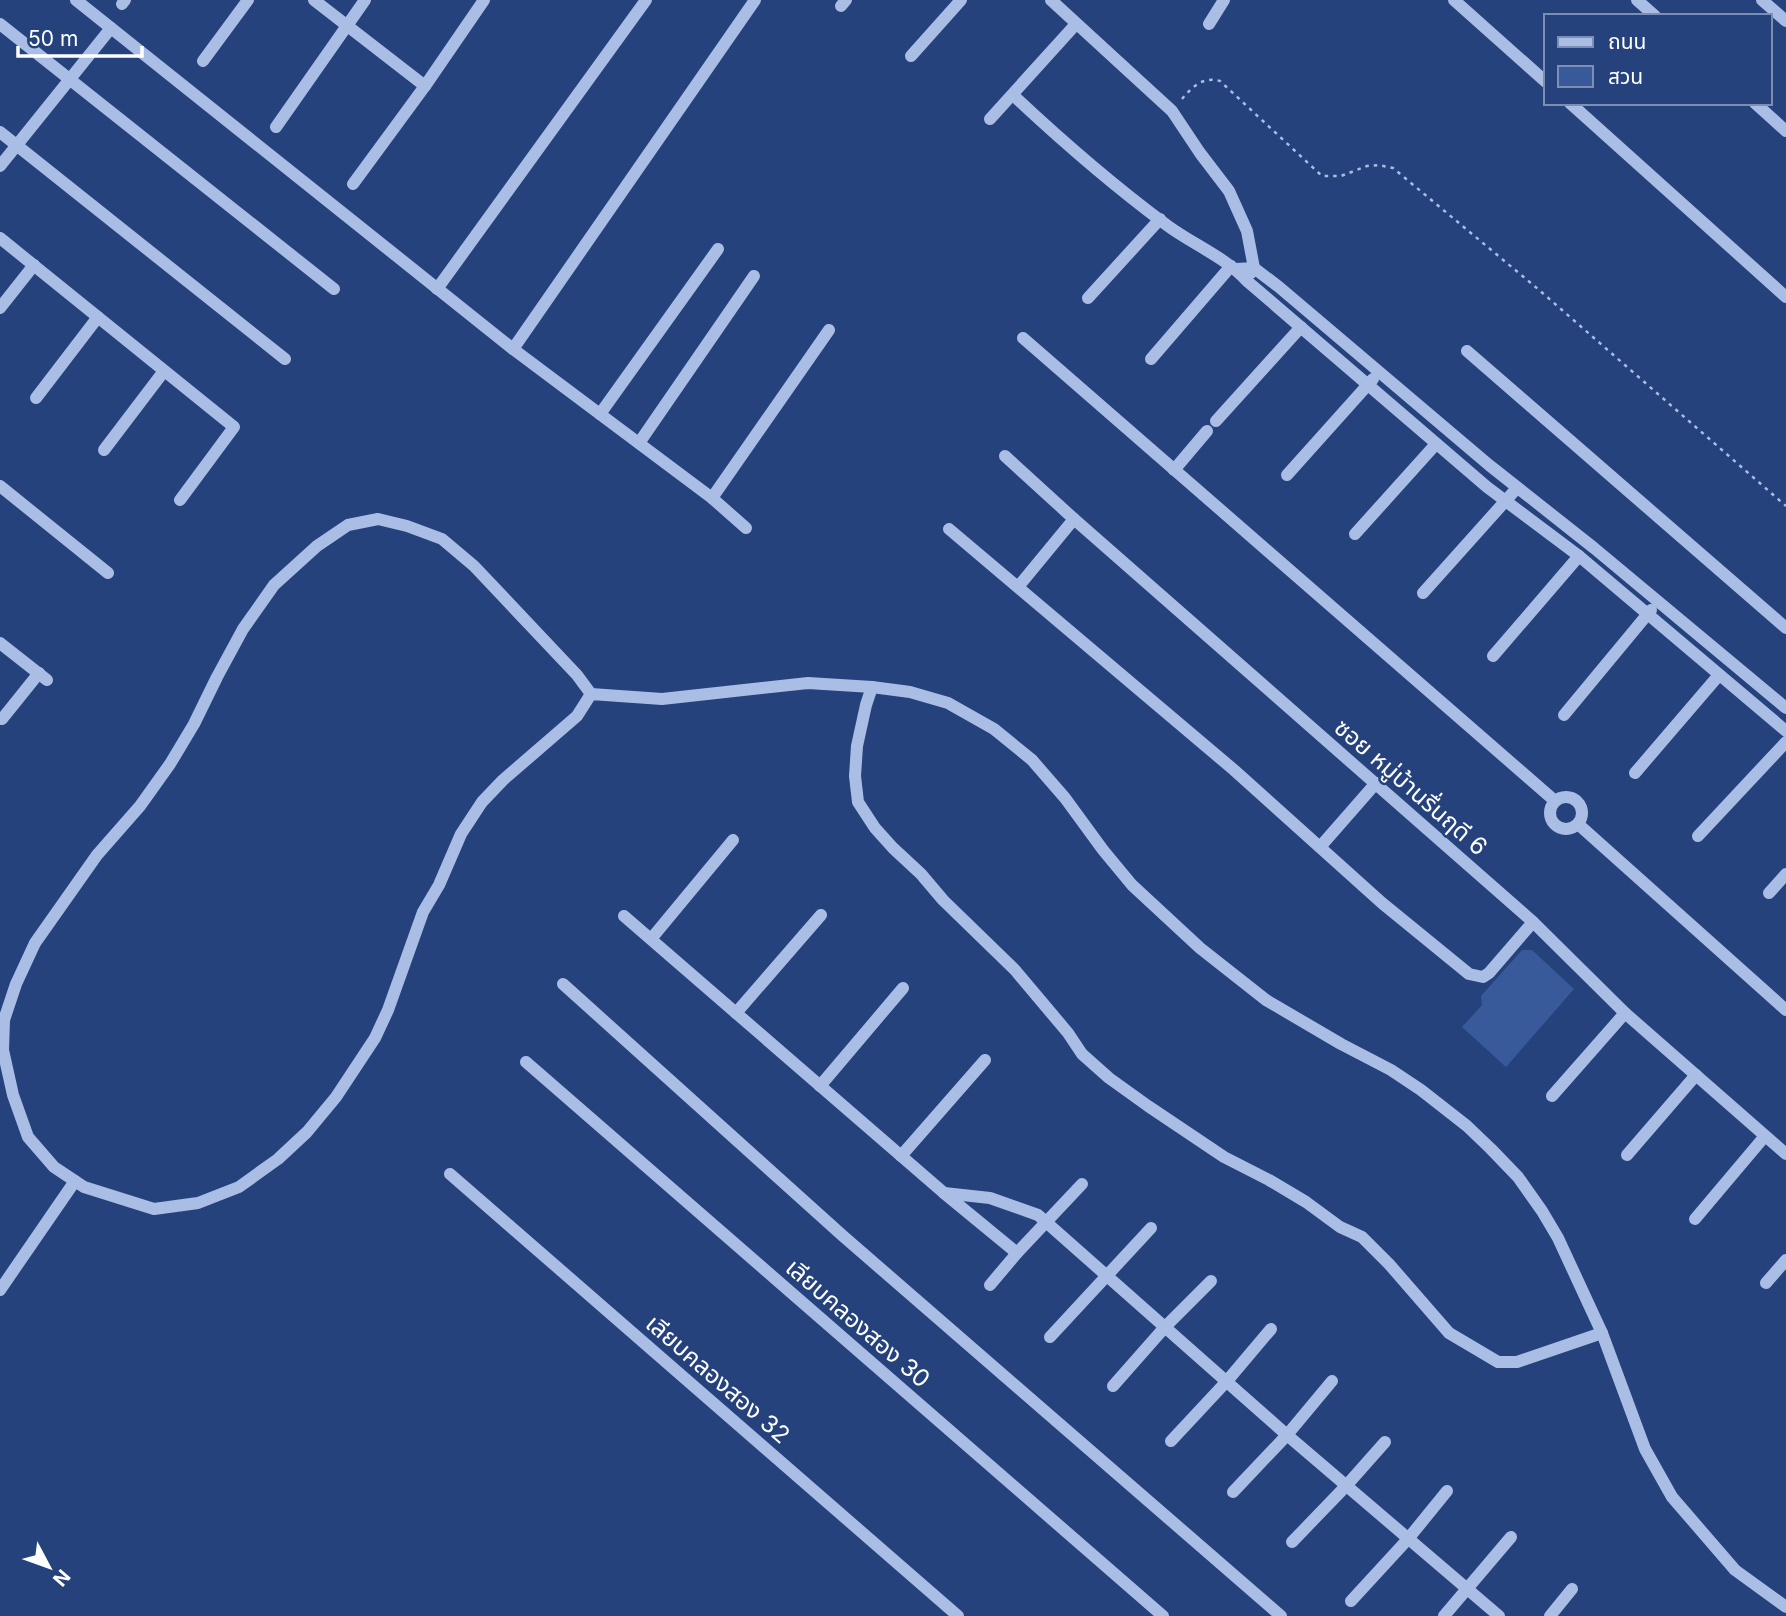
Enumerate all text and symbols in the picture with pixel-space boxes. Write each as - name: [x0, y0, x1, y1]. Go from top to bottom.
- scale bar: [18, 14, 142, 58]
- legend: [1544, 14, 1772, 105]
- text: 50 m: [28, 26, 78, 51]
- text: ถนน: [1608, 29, 1646, 54]
- text: สวน: [1608, 64, 1643, 89]
- street label: ซอย หมู่บ้านรื่นฤดี 6: [1328, 711, 1495, 862]
- street label: เลียบคลองสอง 30: [780, 1253, 936, 1393]
- street label: เลียบคลองสอง 32: [640, 1309, 796, 1449]
- north arrow: [14, 1532, 84, 1602]
- text: N: [48, 1565, 75, 1591]

